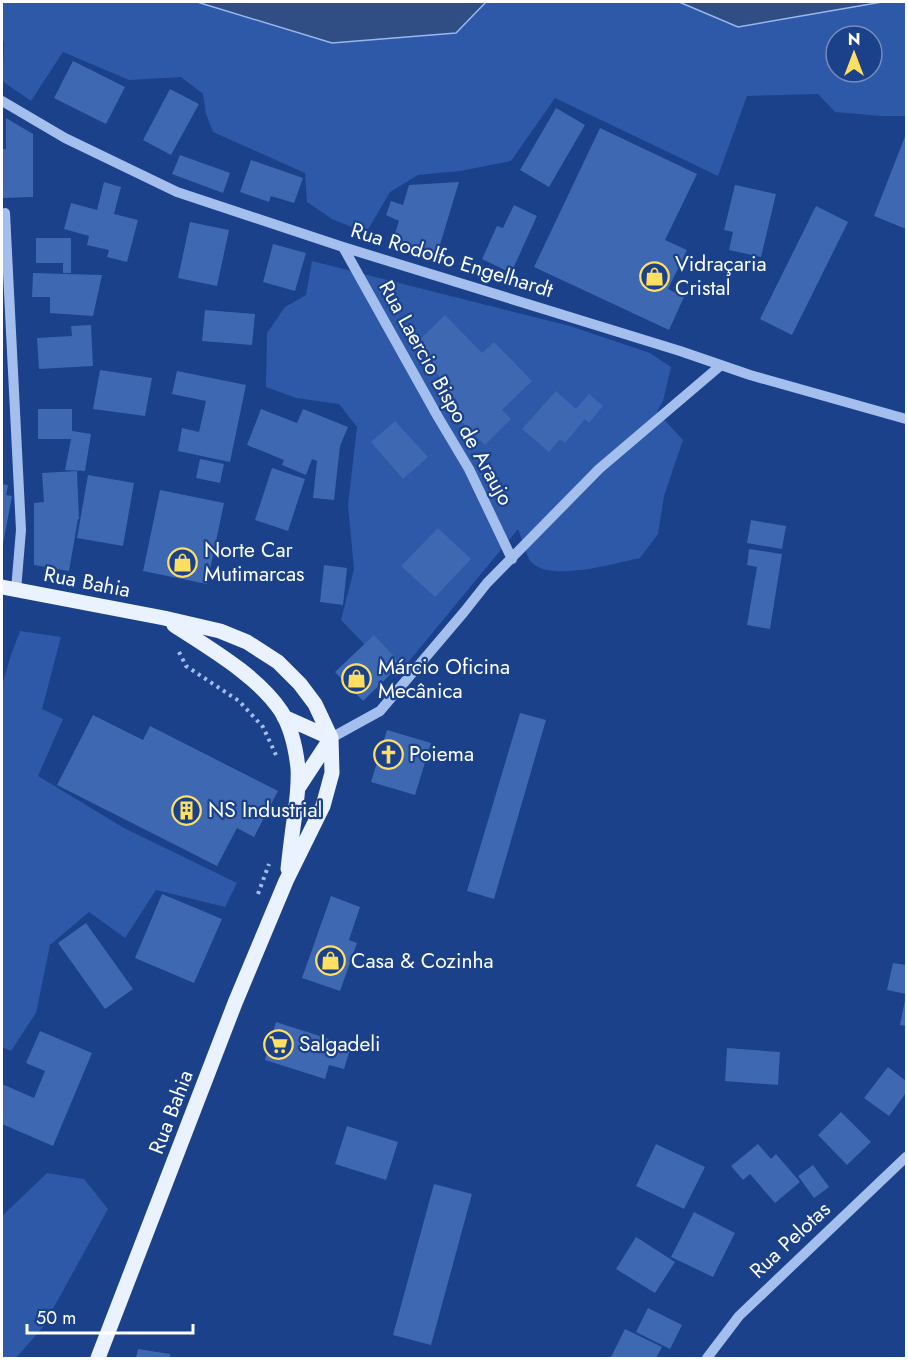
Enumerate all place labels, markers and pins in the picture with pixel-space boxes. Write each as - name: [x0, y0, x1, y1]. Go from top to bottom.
- place label: Vidraçaria Cristal: [675, 249, 767, 303]
- shop icon: Vidraçaria Cristal: [638, 260, 670, 292]
- place label: Norte Car Mutimarcas: [204, 535, 305, 589]
- shop icon: Norte Car Mutimarcas: [167, 546, 199, 578]
- place label: Márcio Oficina Mecânica: [378, 652, 510, 706]
- shop icon: Márcio Oficina Mecânica: [341, 663, 373, 695]
- church icon: Poiema: [372, 738, 404, 770]
- place label: Poiema: [409, 739, 474, 769]
- building icon: NS Industrial: [171, 794, 203, 826]
- place label: NS Industrial: [208, 795, 322, 825]
- shop icon: Casa & Cozinha: [314, 945, 346, 977]
- place label: Casa & Cozinha: [351, 946, 494, 976]
- supermarket icon: Salgadeli: [262, 1028, 294, 1060]
- place label: Salgadeli: [299, 1029, 381, 1059]

